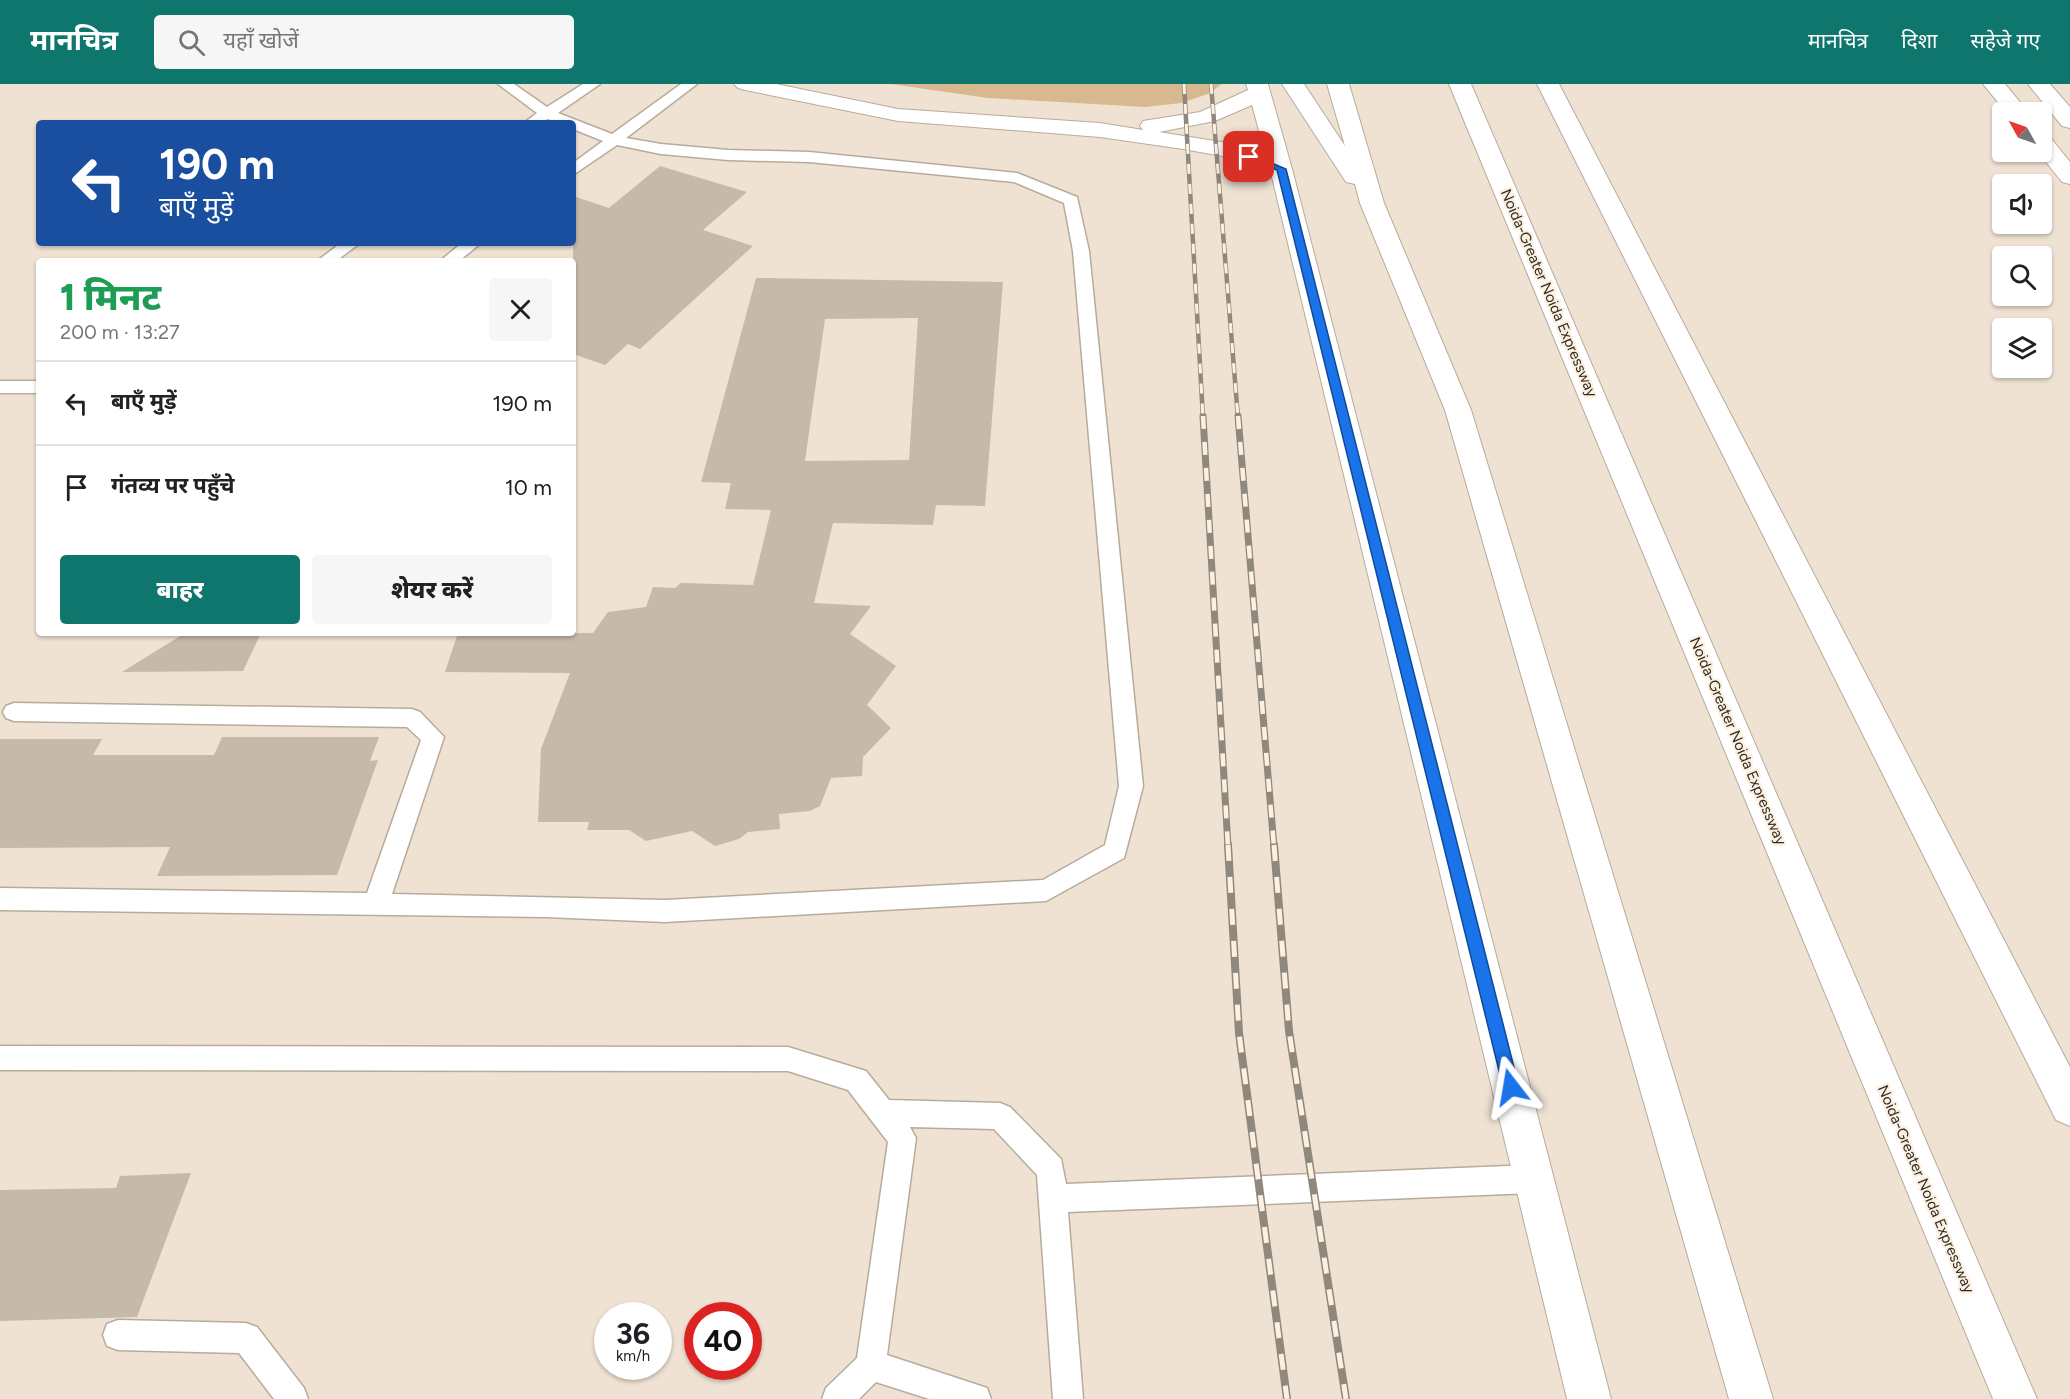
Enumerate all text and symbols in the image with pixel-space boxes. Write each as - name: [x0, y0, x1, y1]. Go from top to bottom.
- search box: [154, 15, 574, 69]
- text: मानचित्र: [30, 23, 118, 57]
- icon: search: [175, 26, 208, 59]
- text: यहाँ खोजें: [223, 27, 299, 54]
- text: मानचित्र: [1808, 28, 1868, 53]
- text: दिशा: [1901, 28, 1937, 53]
- text: सहेजे गए: [1970, 28, 2040, 53]
- north arrow: [1992, 102, 2052, 162]
- map controls: [1992, 102, 2052, 378]
- pin: [1223, 131, 1274, 182]
- text: 190 m: [159, 139, 275, 190]
- icon: arrive: [1232, 140, 1265, 173]
- icon: left: [60, 144, 138, 222]
- button: sound: [1992, 174, 2052, 234]
- street label: Noida-Greater Noida Expressway: [1497, 186, 1601, 400]
- text: बाएँ मुड़ें: [159, 190, 234, 223]
- button: search: [1992, 246, 2052, 306]
- text: 1 मिनट: [60, 276, 161, 319]
- button: close: [489, 278, 552, 341]
- button: layers: [1992, 318, 2052, 378]
- text: 200 m · 13:27: [60, 320, 180, 344]
- icon: left: [60, 387, 93, 420]
- text: बाएँ मुड़ें: [111, 388, 177, 415]
- text: 190 m: [492, 390, 552, 417]
- icon: arrive: [60, 471, 93, 504]
- text: गंतव्य पर पहुँचे: [111, 472, 235, 499]
- text: 10 m: [505, 474, 552, 501]
- button: बाहर: [60, 555, 300, 624]
- button: शेयर करें: [312, 555, 552, 624]
- street label: Noida-Greater Noida Expressway: [1686, 634, 1790, 848]
- position arrow: [1479, 1055, 1543, 1119]
- street label: Noida-Greater Noida Expressway: [1874, 1082, 1978, 1296]
- speed limit sign: 40: [684, 1302, 762, 1380]
- text: 36: [616, 1315, 650, 1352]
- text: km/h: [616, 1347, 650, 1365]

